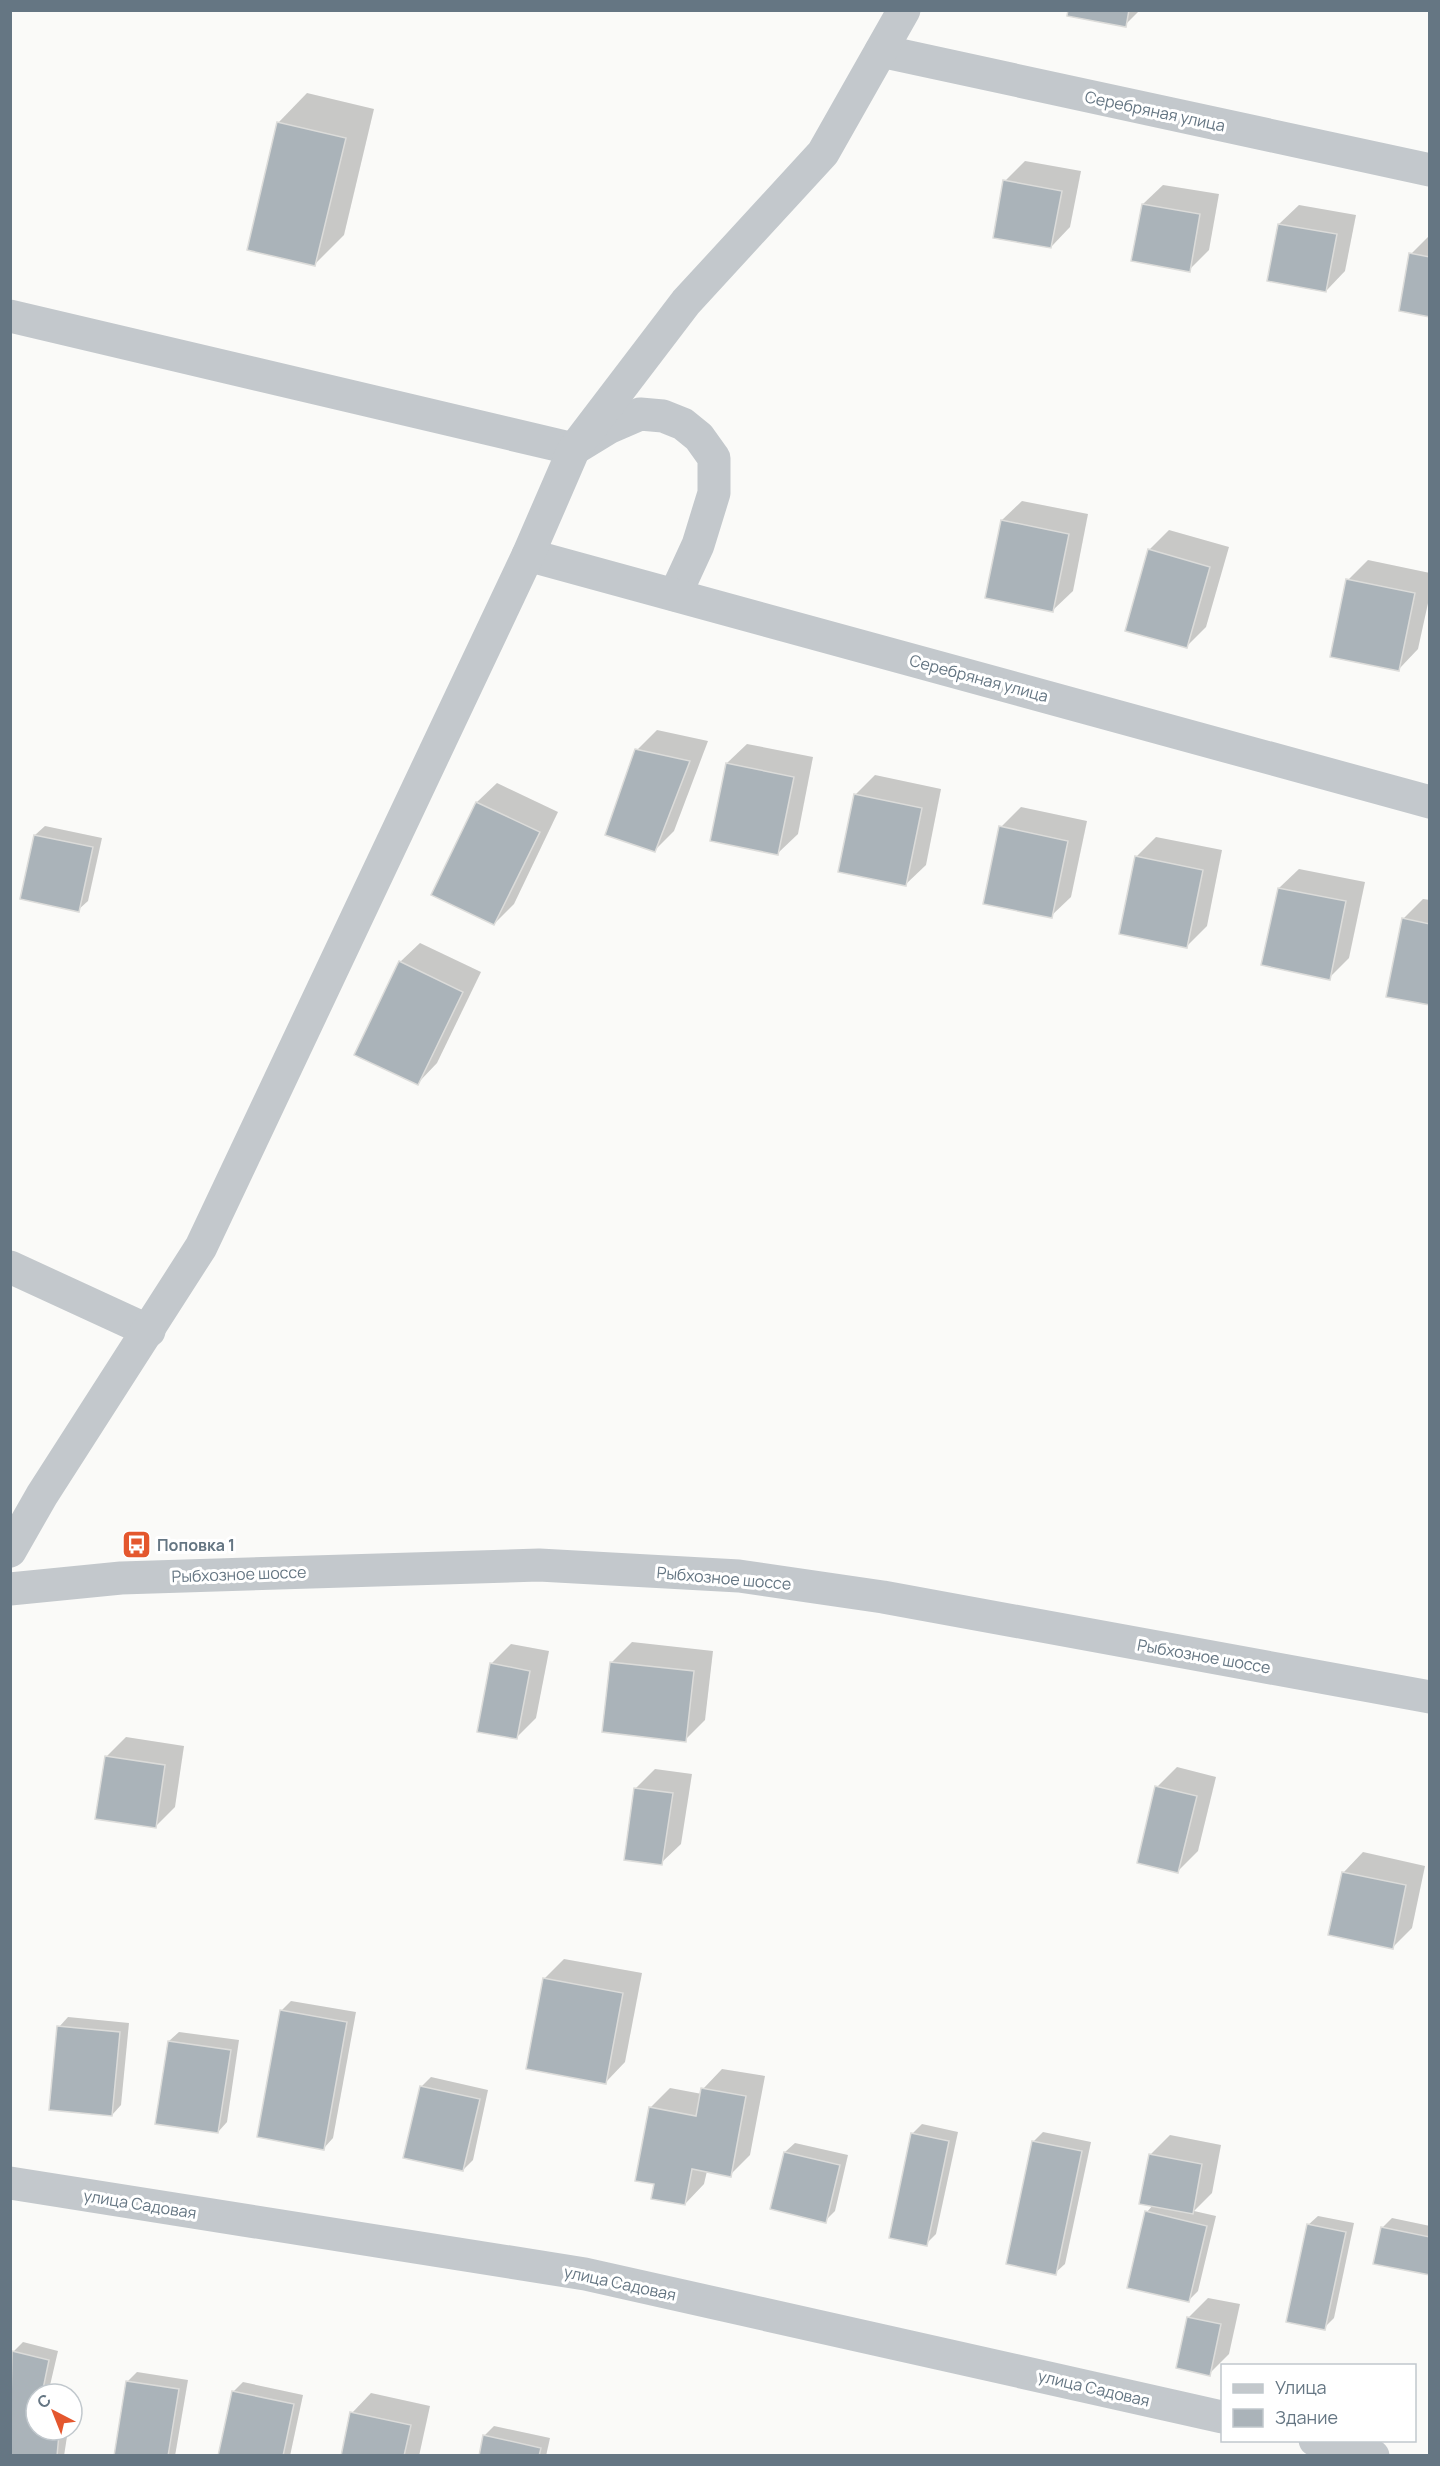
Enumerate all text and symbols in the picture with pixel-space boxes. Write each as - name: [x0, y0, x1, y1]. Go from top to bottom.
- street label: Серебряная улица: [1083, 85, 1227, 137]
- street label: Серебряная улица: [907, 649, 1051, 707]
- bus stop icon: Поповка 1: [120, 1529, 152, 1561]
- place label: Поповка 1: [157, 1534, 235, 1556]
- street label: Рыбхозное шоссе: [171, 1561, 307, 1587]
- street label: Рыбхозное шоссе: [656, 1561, 792, 1595]
- street label: Рыбхозное шоссе: [1136, 1633, 1272, 1679]
- street label: улица Садовая: [82, 2184, 198, 2224]
- street label: улица Садовая: [562, 2260, 678, 2306]
- street label: улица Садовая: [1036, 2364, 1152, 2412]
- legend: [1221, 2364, 1416, 2442]
- text: Улица: [1275, 2375, 1327, 2399]
- north arrow: [24, 2382, 84, 2442]
- text: С: [32, 2389, 56, 2413]
- text: Здание: [1275, 2405, 1338, 2429]

